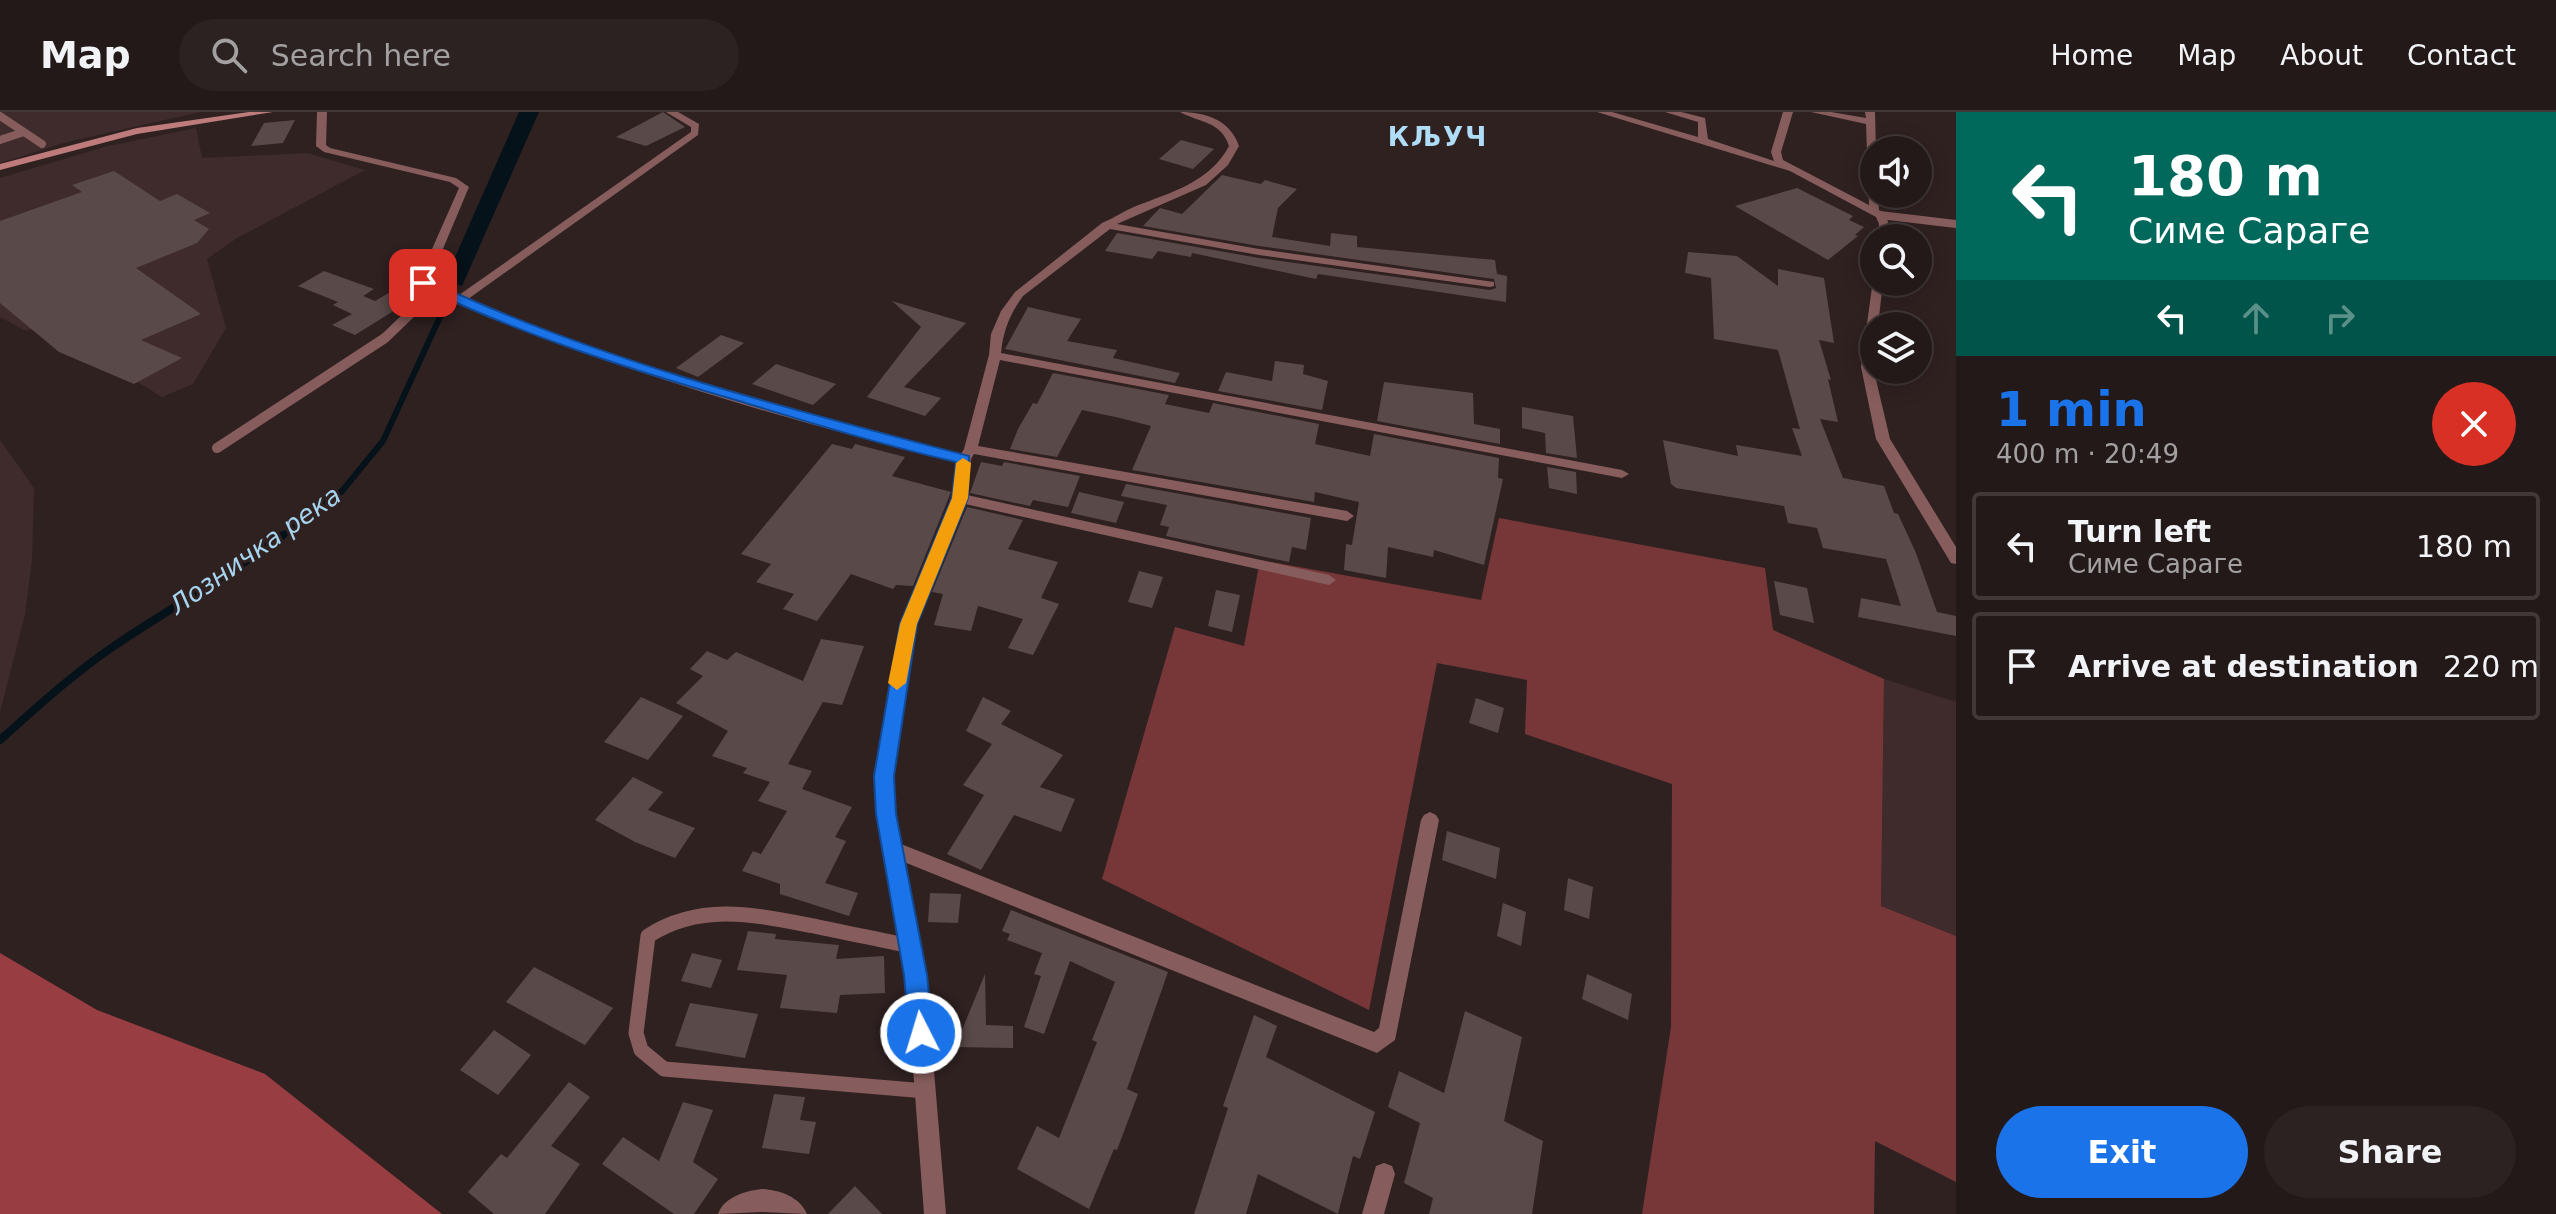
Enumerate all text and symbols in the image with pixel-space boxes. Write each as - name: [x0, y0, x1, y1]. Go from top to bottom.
- search box: [179, 19, 739, 91]
- text: Map: [40, 33, 131, 77]
- icon: search: [207, 33, 251, 77]
- text: Search here: [271, 38, 451, 73]
- text: Home: [2050, 39, 2133, 72]
- text: Map: [2177, 39, 2236, 72]
- text: About: [2280, 39, 2363, 72]
- text: Contact: [2407, 39, 2516, 72]
- district label: КЉУЧ: [1388, 122, 1488, 152]
- map controls: [1860, 136, 1932, 384]
- button: sound: [1860, 136, 1932, 208]
- text: 180 m: [2128, 143, 2323, 208]
- icon: left: [1996, 144, 2100, 248]
- text: Симе Сараге: [2128, 210, 2370, 251]
- button: search: [1860, 224, 1932, 296]
- pin: [389, 249, 457, 317]
- icon: arrive: [401, 261, 445, 305]
- icon: left: [2150, 296, 2194, 340]
- icon: ahead: [2234, 296, 2278, 340]
- icon: right: [2318, 296, 2362, 340]
- button: layers: [1860, 312, 1932, 384]
- text: 1 min: [1996, 381, 2147, 437]
- button: close: [2432, 382, 2516, 466]
- text: 400 m · 20:49: [1996, 439, 2179, 469]
- water label: Лозничка река: [163, 480, 347, 621]
- text: Turn left: [2068, 514, 2211, 549]
- icon: left: [2000, 524, 2044, 568]
- text: 180 m: [2416, 529, 2512, 564]
- text: Симе Сараге: [2068, 549, 2243, 579]
- icon: arrive: [2000, 644, 2044, 688]
- text: Arrive at destination: [2068, 649, 2419, 684]
- text: 220 m: [2443, 649, 2539, 684]
- position arrow: [879, 991, 963, 1075]
- button: Exit: [1996, 1106, 2248, 1198]
- button: Share: [2264, 1106, 2516, 1198]

